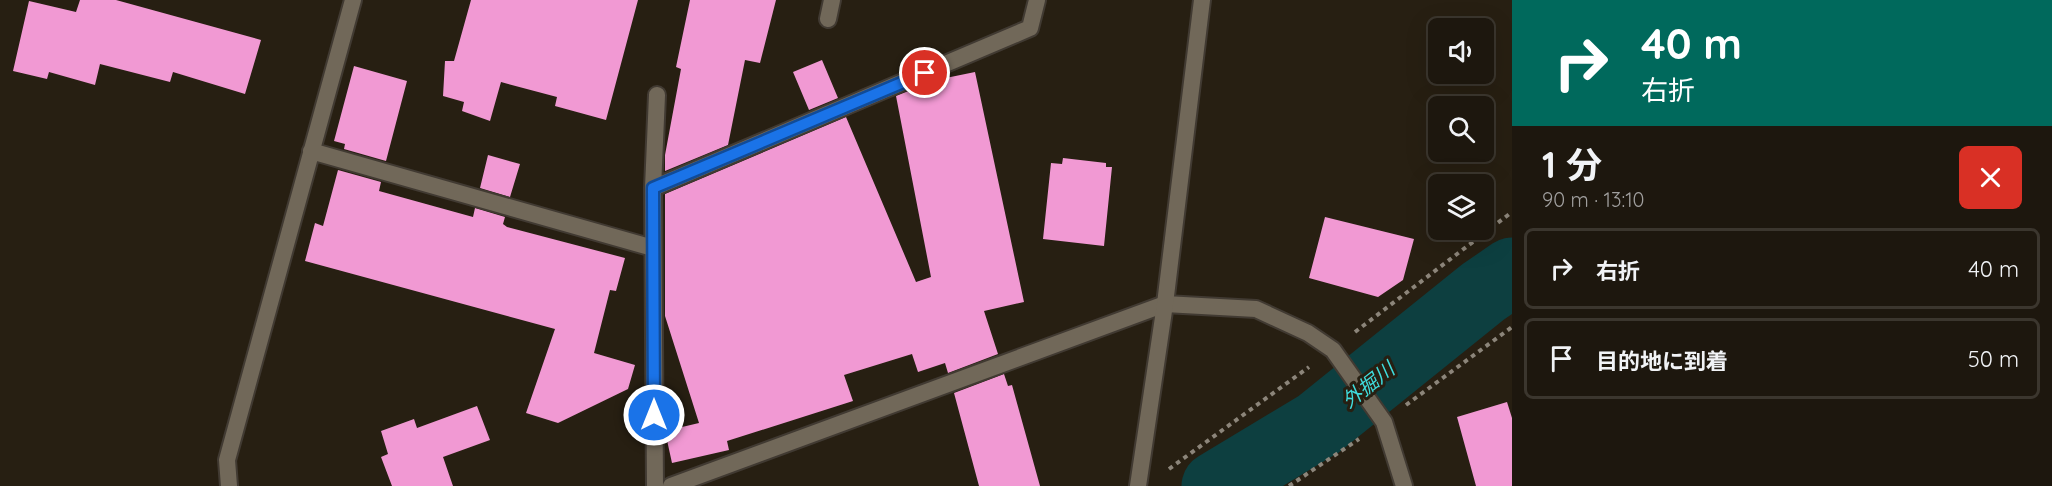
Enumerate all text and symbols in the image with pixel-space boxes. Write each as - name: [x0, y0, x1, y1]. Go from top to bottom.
- text: 40 m: [1641, 17, 1742, 70]
- map controls: [1428, 18, 1494, 240]
- button: sound: [1428, 18, 1494, 84]
- icon: right: [1542, 24, 1620, 102]
- pin: [899, 47, 950, 98]
- icon: arrive: [908, 56, 941, 89]
- text: 右折: [1641, 73, 1695, 107]
- button: search: [1428, 96, 1494, 162]
- text: 1 分: [1542, 142, 1602, 187]
- button: close: [1959, 146, 2022, 209]
- button: layers: [1428, 174, 1494, 240]
- text: 90 m · 13:10: [1542, 187, 1645, 212]
- icon: right: [1545, 252, 1578, 285]
- text: 40 m: [1968, 255, 2019, 283]
- text: 右折: [1596, 257, 1640, 285]
- icon: arrive: [1545, 342, 1578, 375]
- text: 50 m: [1968, 345, 2019, 373]
- text: 目的地に到着: [1596, 347, 1728, 375]
- water label: 外掘川: [1336, 355, 1401, 413]
- position arrow: [622, 383, 686, 447]

